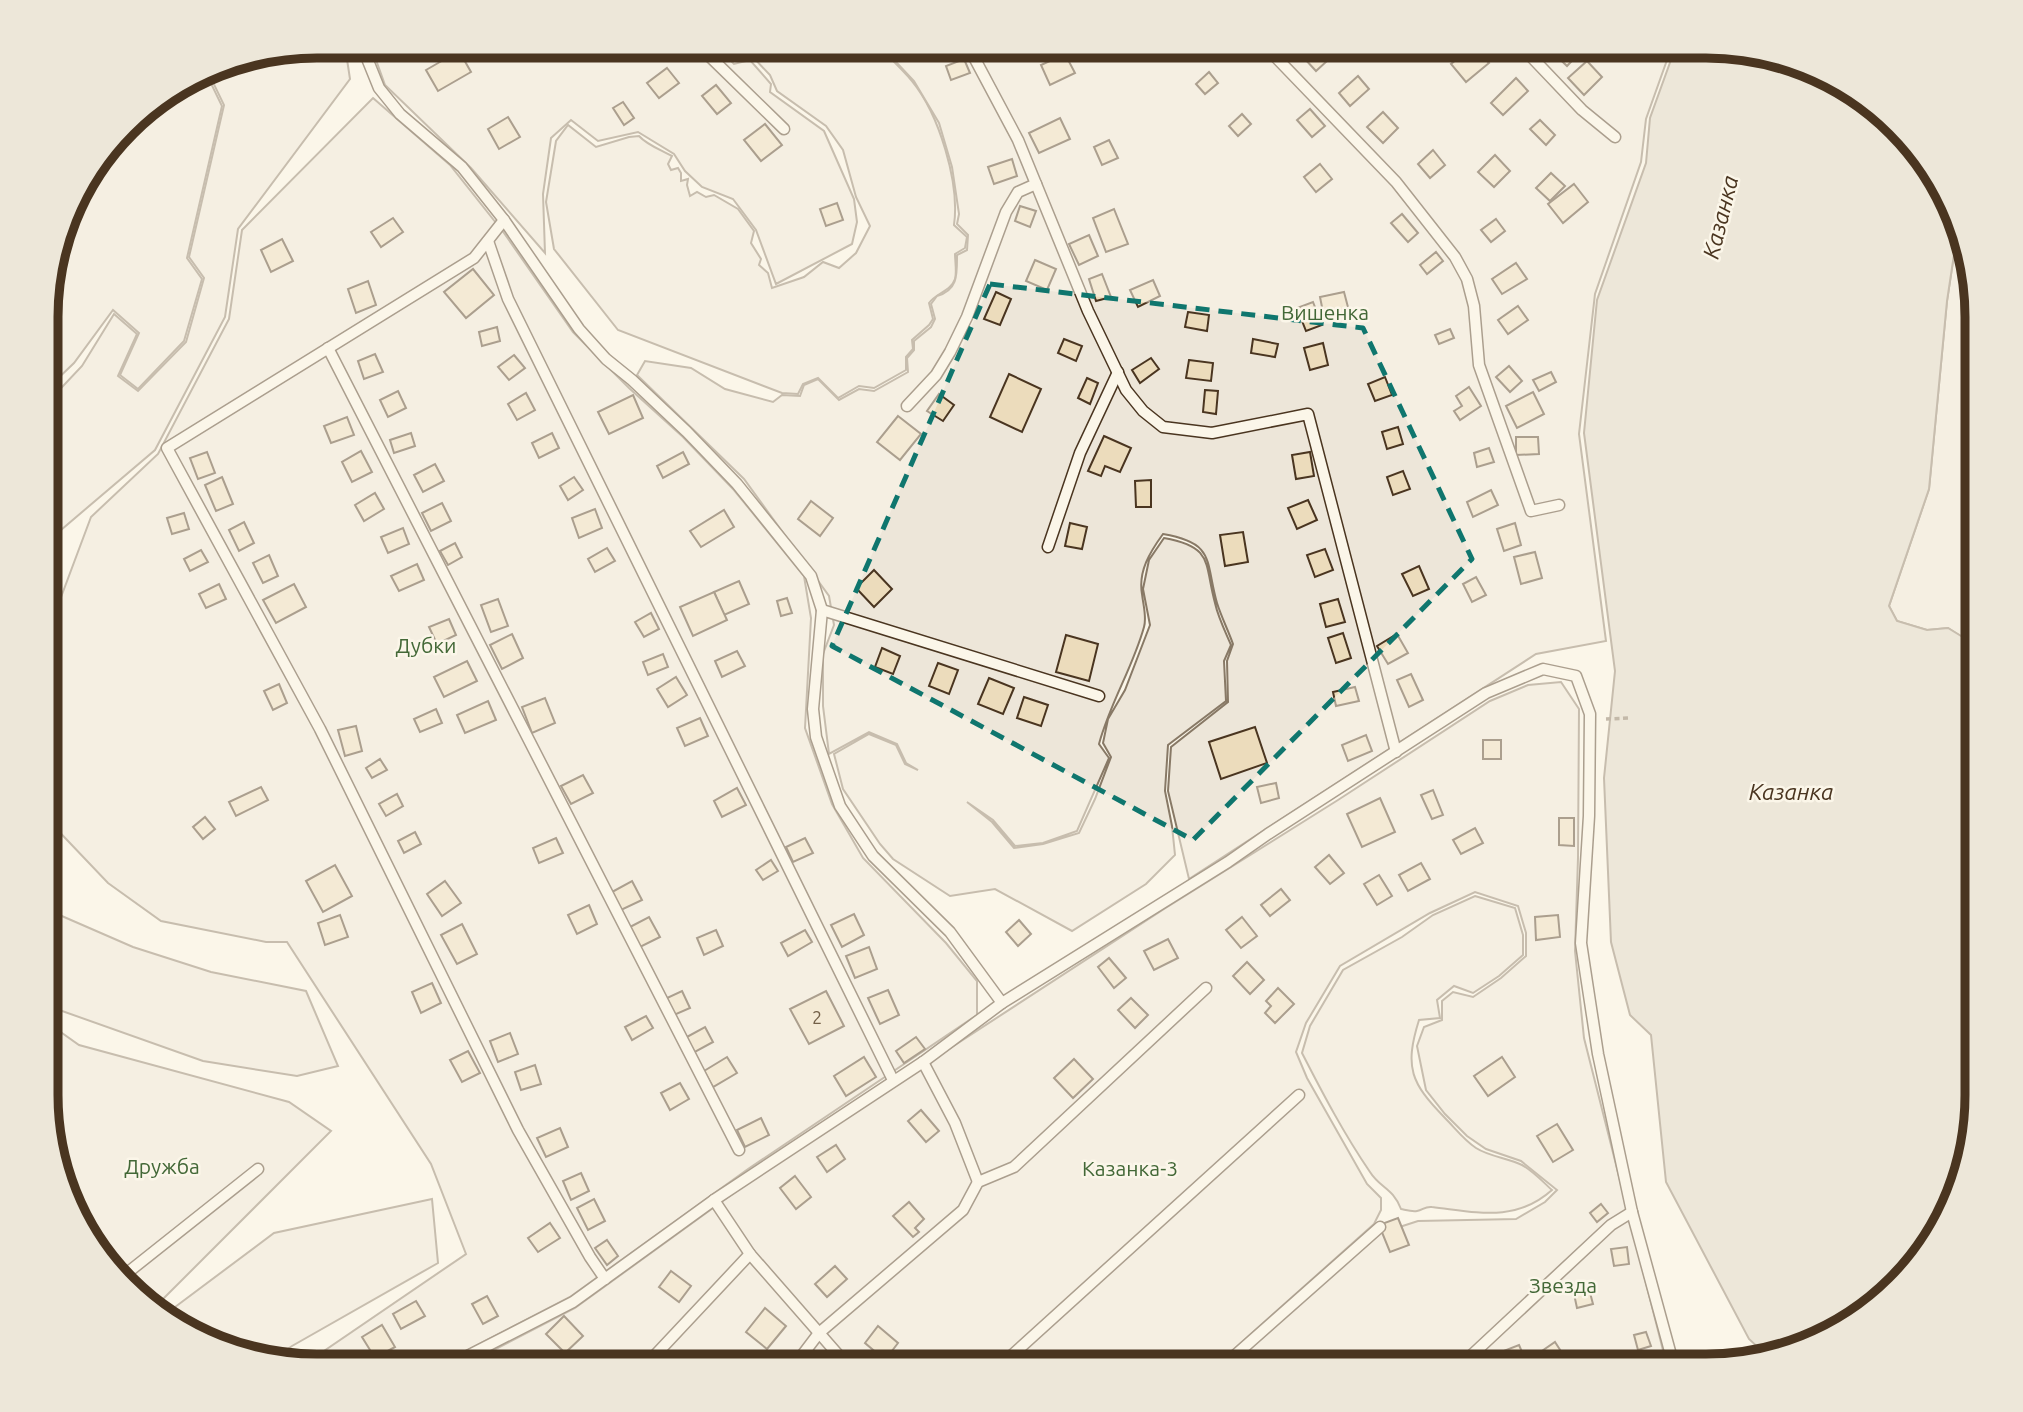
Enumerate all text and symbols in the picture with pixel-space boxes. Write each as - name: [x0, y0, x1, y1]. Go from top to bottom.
- water label: Казанка: [1698, 173, 1742, 261]
- park label: Вишенка: [1281, 300, 1369, 324]
- park label: Дубки: [396, 633, 456, 657]
- water label: Казанка: [1749, 779, 1833, 804]
- house number: 2: [812, 1007, 822, 1027]
- park label: Дружба: [124, 1154, 200, 1178]
- park label: Казанка-3: [1082, 1156, 1178, 1180]
- park label: Звезда: [1529, 1273, 1597, 1297]

